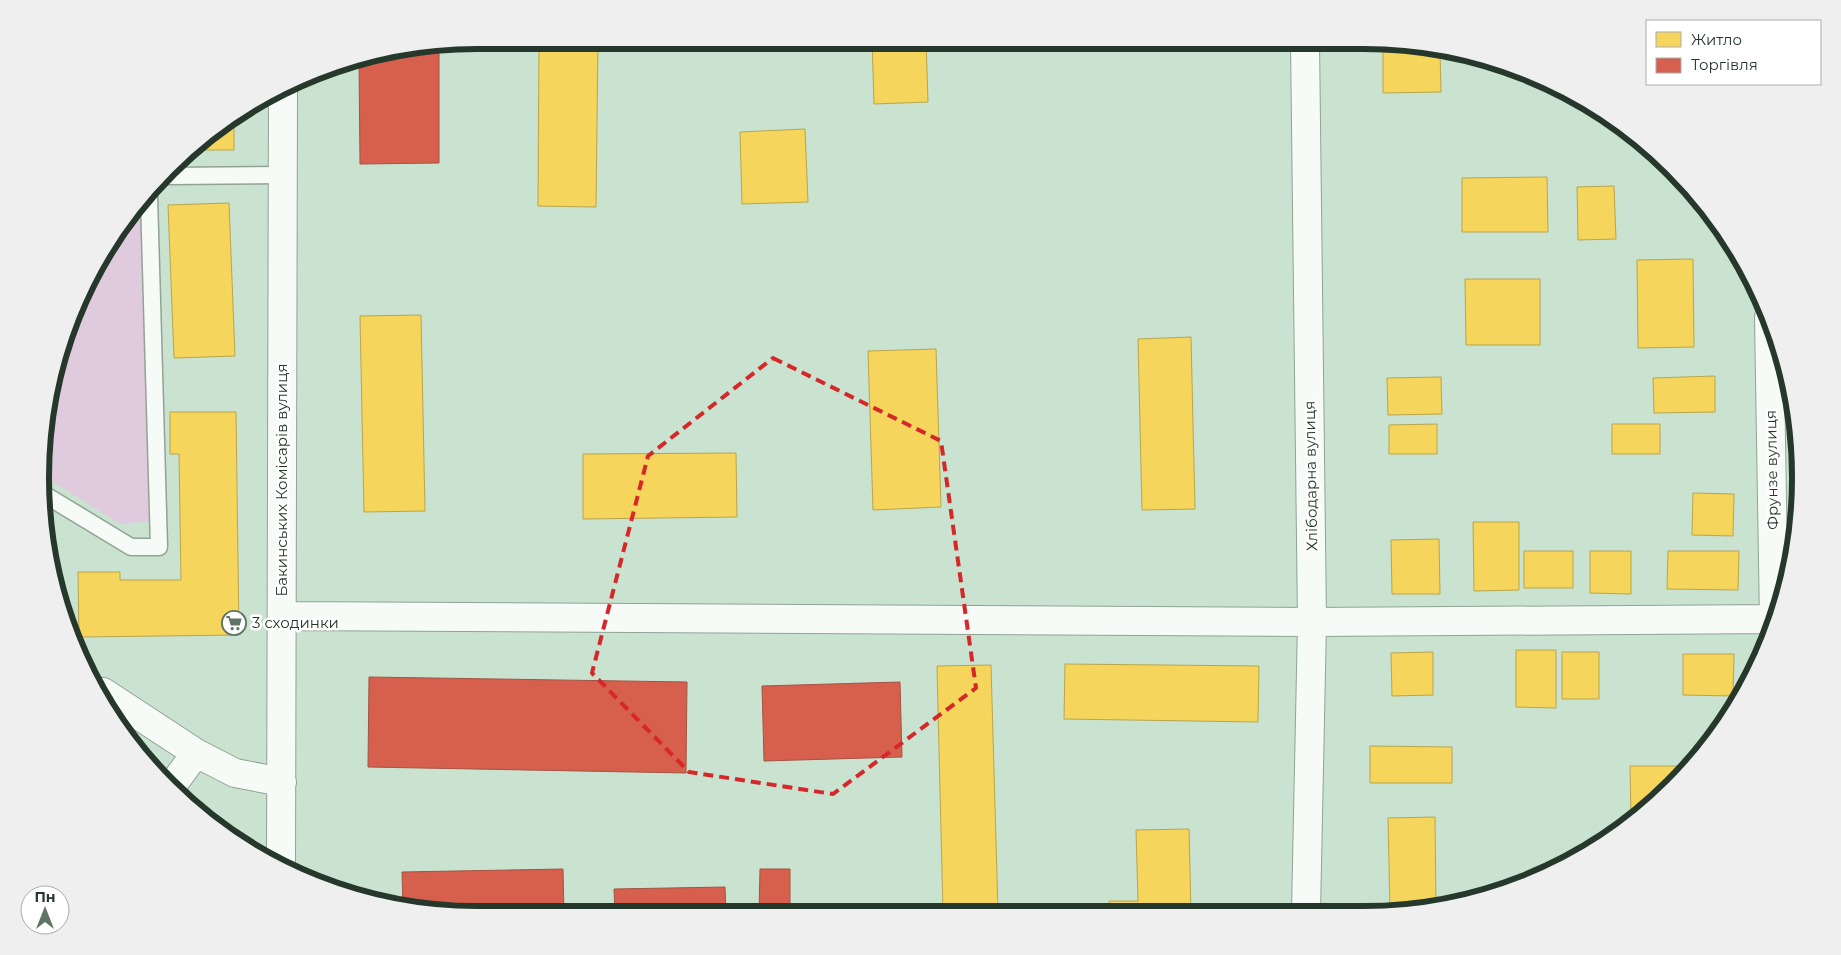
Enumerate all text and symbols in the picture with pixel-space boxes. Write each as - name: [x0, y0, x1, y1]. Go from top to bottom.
- legend: [1646, 20, 1821, 85]
- text: Житло: [1691, 30, 1742, 49]
- text: Торгівля: [1691, 55, 1758, 74]
- street label: Бакинських Комісарів вулиця: [272, 363, 291, 597]
- street label: Хлібодарна вулиця: [1300, 401, 1321, 551]
- street label: Фрунзе вулиця: [1761, 410, 1782, 530]
- supermarket icon: 3 сходинки: [221, 610, 247, 636]
- place label: 3 сходинки: [252, 613, 339, 632]
- north arrow: [20, 885, 70, 935]
- text: Пн: [34, 888, 56, 906]

